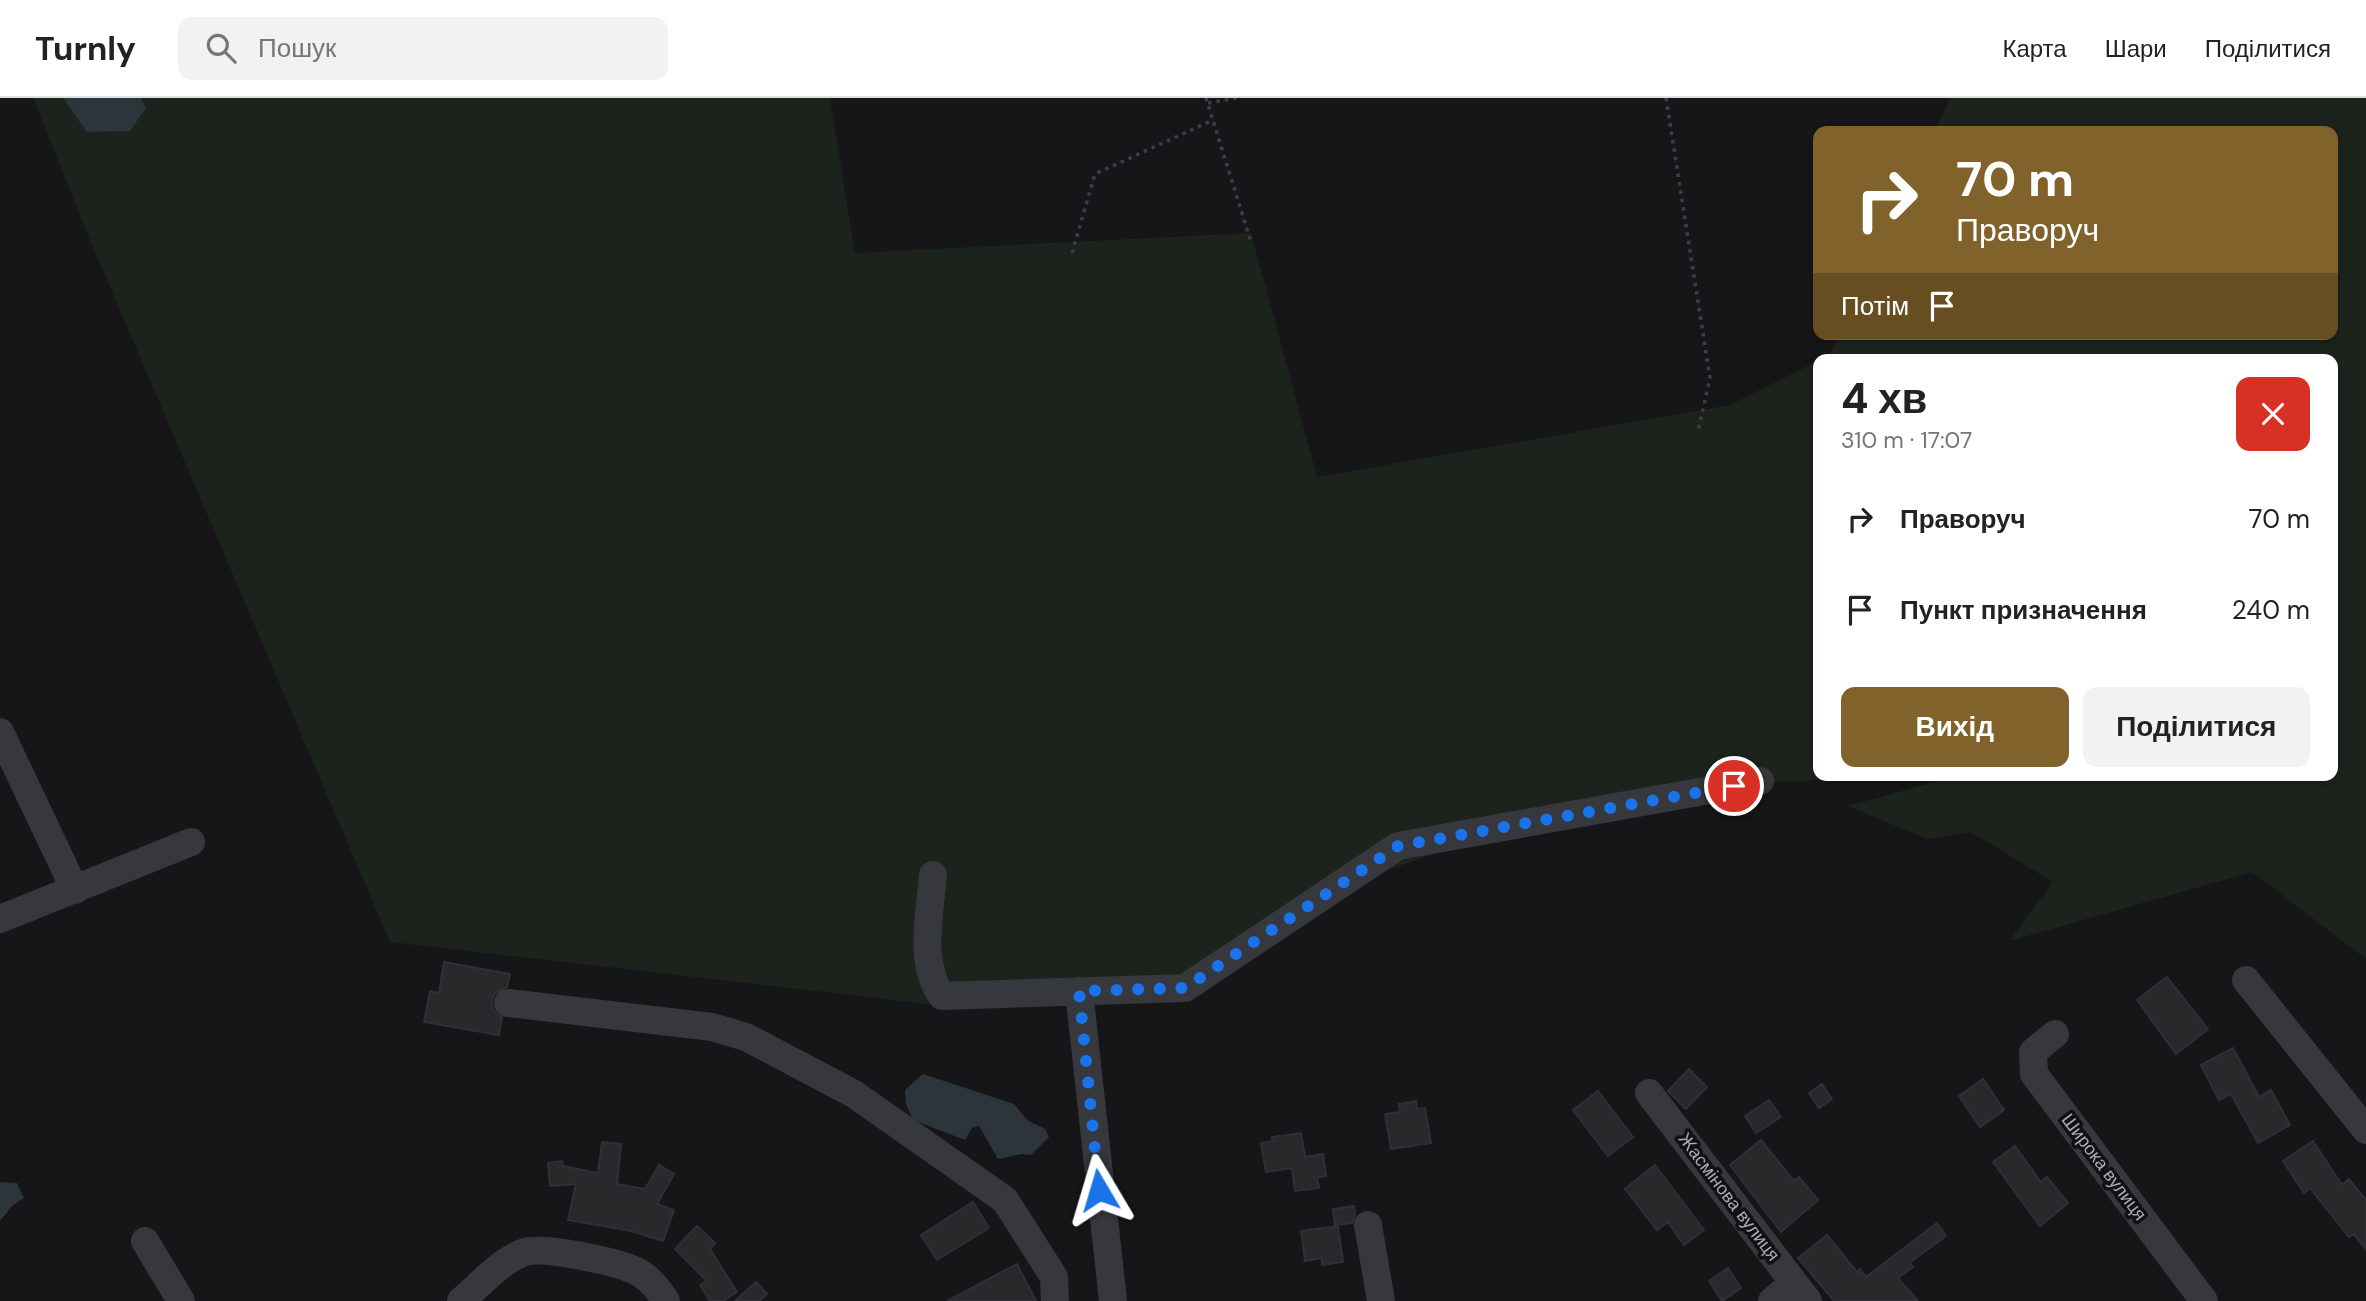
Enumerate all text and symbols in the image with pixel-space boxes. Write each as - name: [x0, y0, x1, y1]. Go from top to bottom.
- search box: [178, 17, 668, 80]
- text: Turnly: [35, 27, 136, 70]
- icon: search: [202, 29, 240, 67]
- text: Пошук: [258, 31, 336, 65]
- text: Карта: [2002, 33, 2067, 64]
- text: Шари: [2105, 33, 2167, 64]
- text: Поділитися: [2205, 33, 2331, 64]
- text: 70 m: [1956, 147, 2074, 211]
- icon: right: [1841, 154, 1932, 245]
- text: Праворуч: [1956, 209, 2099, 251]
- icon: arrive: [1923, 287, 1961, 325]
- text: Потім: [1841, 289, 1909, 323]
- text: 4 хв: [1841, 371, 1927, 426]
- button: close: [2236, 377, 2310, 451]
- text: 310 m · 17:07: [1841, 425, 1972, 455]
- icon: right: [1841, 500, 1879, 538]
- text: Праворуч: [1900, 502, 2026, 536]
- text: 70 m: [2249, 502, 2310, 536]
- icon: arrive: [1841, 591, 1879, 629]
- text: Пункт призначення: [1900, 593, 2147, 627]
- text: 240 m: [2232, 593, 2310, 627]
- button: Вихід: [1841, 687, 2069, 767]
- button: Поділитися: [2083, 687, 2310, 767]
- pin: [1704, 756, 1764, 816]
- icon: arrive: [1715, 767, 1753, 805]
- street label: Широка вулиця: [2056, 1109, 2152, 1225]
- street label: Жасмінова вулиця: [1673, 1128, 1785, 1266]
- position arrow: [1062, 1153, 1136, 1227]

